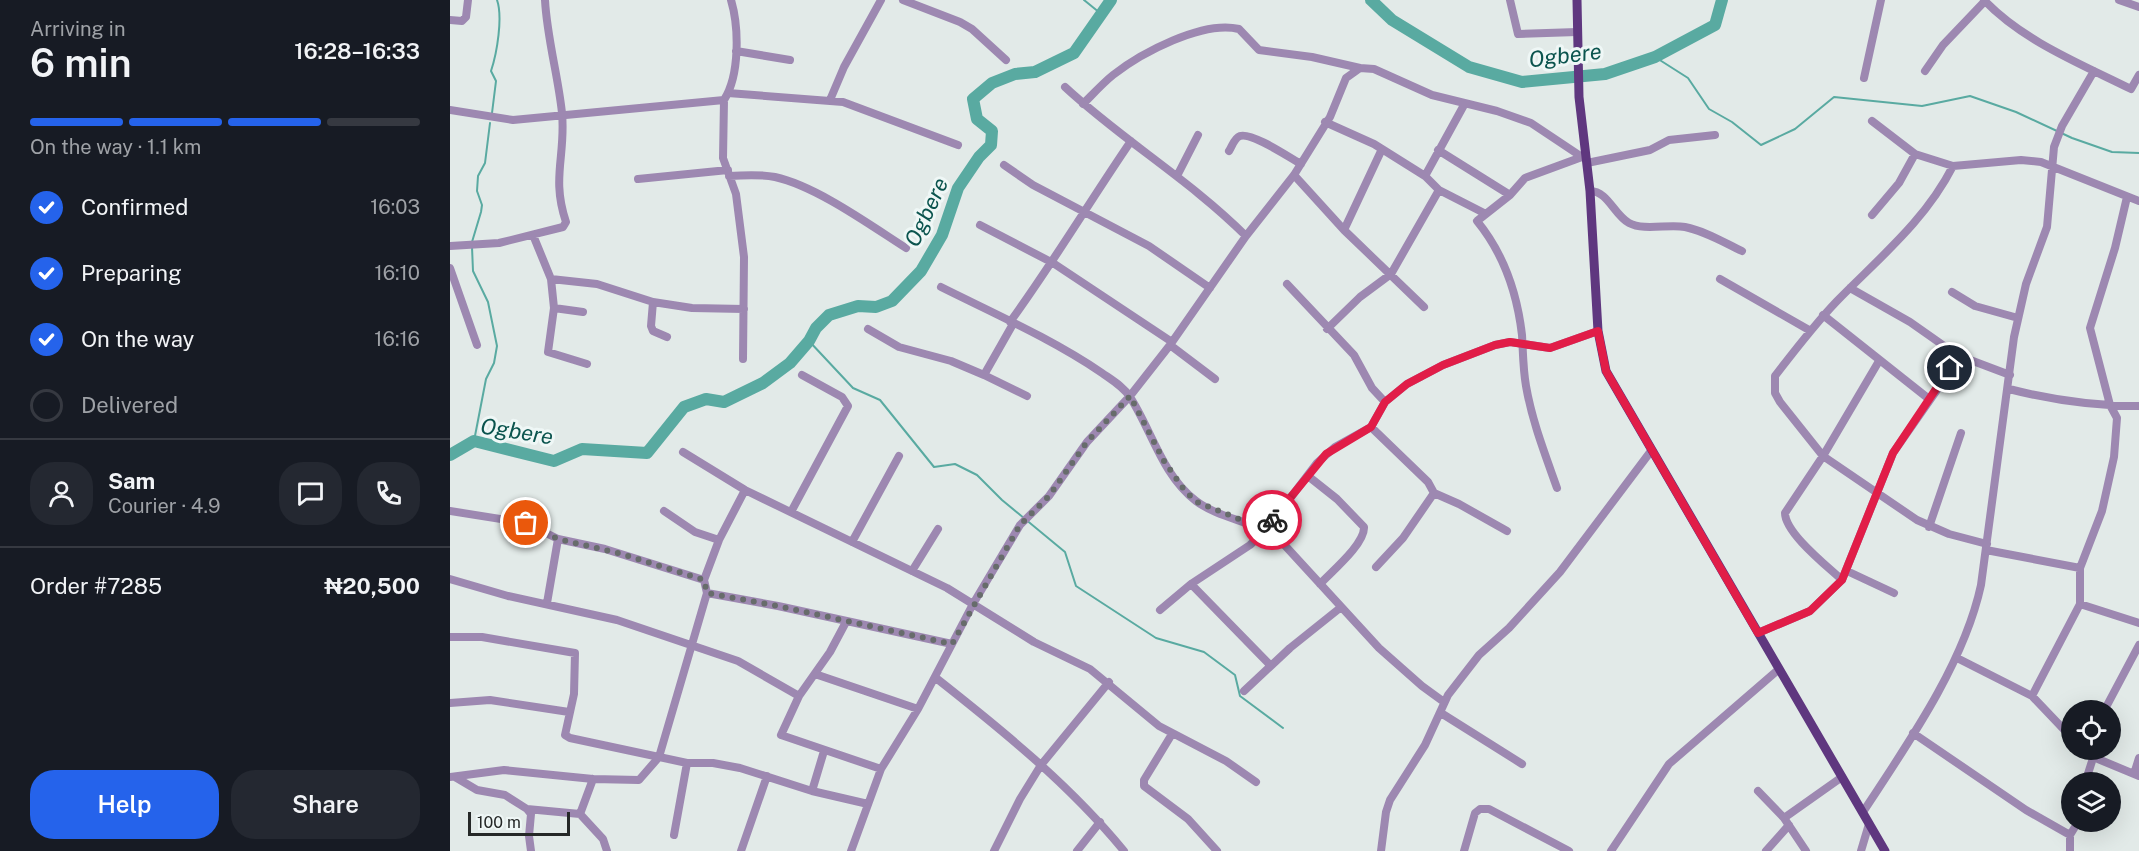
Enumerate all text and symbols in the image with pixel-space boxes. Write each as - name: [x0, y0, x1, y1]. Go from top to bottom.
- text: Arriving in: [30, 17, 125, 41]
- text: 16:28–16:33: [294, 38, 420, 64]
- water label: Ogbere: [1527, 38, 1603, 72]
- text: 6 min: [30, 40, 132, 86]
- text: On the way · 1.1 km: [30, 135, 201, 159]
- water label: Ogbere: [899, 173, 953, 251]
- icon: check: [30, 191, 63, 224]
- text: Confirmed: [81, 194, 188, 220]
- text: 16:03: [370, 195, 420, 219]
- icon: check: [30, 257, 63, 290]
- text: Preparing: [81, 260, 182, 286]
- text: 16:10: [375, 261, 420, 285]
- icon: check: [30, 323, 63, 356]
- text: On the way: [81, 326, 194, 352]
- text: 16:16: [374, 327, 420, 351]
- pin: [1924, 342, 1975, 393]
- icon: home: [1933, 351, 1966, 384]
- text: Delivered: [81, 392, 178, 418]
- water label: Ogbere: [479, 412, 555, 450]
- button: person: [30, 462, 93, 525]
- button: chat: [279, 462, 342, 525]
- button: phone: [357, 462, 420, 525]
- text: Sam: [108, 468, 155, 494]
- courier: [1242, 490, 1302, 550]
- text: Courier · 4.9: [108, 494, 220, 518]
- pin: [500, 497, 551, 548]
- icon: bike: [1256, 504, 1289, 537]
- icon: bag: [509, 506, 542, 539]
- text: Order #7285: [30, 573, 162, 599]
- text: ₦20,500: [324, 573, 420, 599]
- map controls: [2061, 700, 2121, 832]
- button: locate: [2061, 700, 2121, 760]
- button: Help: [30, 770, 219, 839]
- button: Share: [231, 770, 420, 839]
- button: layers: [2061, 772, 2121, 832]
- scale bar: [468, 809, 570, 836]
- text: 100 m: [477, 813, 521, 832]

